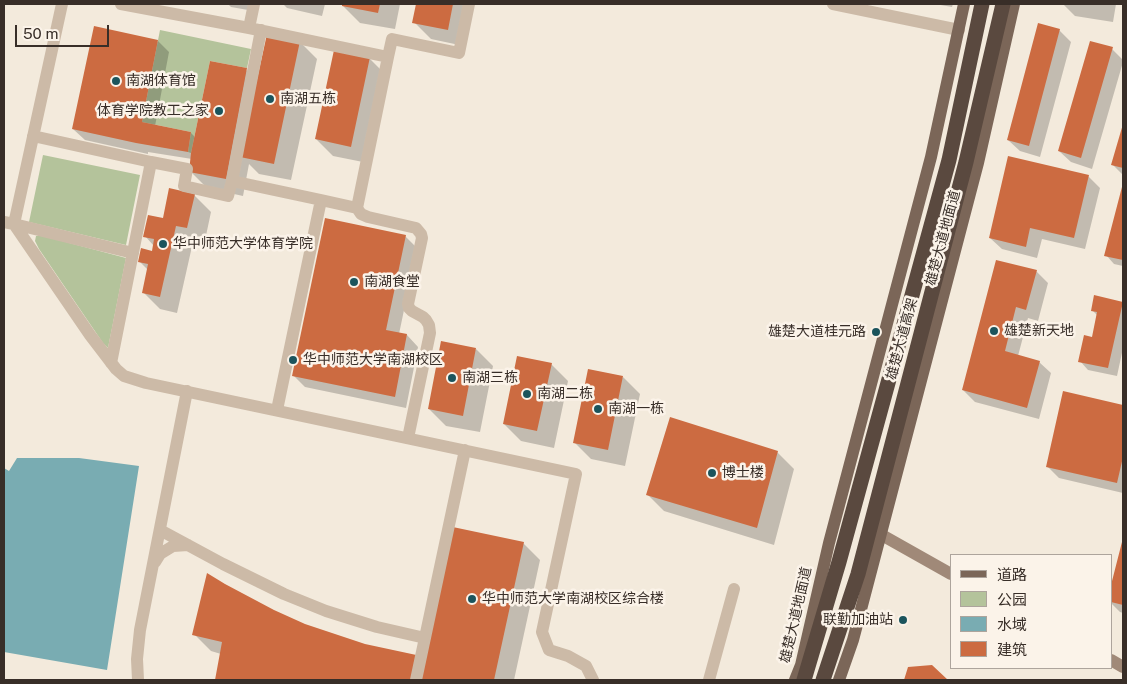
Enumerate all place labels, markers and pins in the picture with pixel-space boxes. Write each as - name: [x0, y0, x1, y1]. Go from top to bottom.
- place label: 南湖体育馆: [126, 73, 196, 89]
- marker: 南湖体育馆: [110, 75, 122, 87]
- place label: 南湖五栋: [280, 91, 336, 107]
- marker: 南湖五栋: [264, 93, 276, 105]
- place label: 体育学院教工之家: [97, 103, 209, 119]
- marker: 体育学院教工之家: [213, 105, 225, 117]
- place label: 华中师范大学体育学院: [173, 236, 313, 252]
- marker: 华中师范大学体育学院: [157, 238, 169, 250]
- place label: 南湖食堂: [364, 274, 420, 290]
- marker: 南湖食堂: [348, 276, 360, 288]
- place label: 雄楚新天地: [1004, 323, 1074, 339]
- place label: 雄楚大道桂元路: [768, 324, 866, 340]
- marker: 雄楚新天地: [988, 325, 1000, 337]
- marker: 雄楚大道桂元路: [870, 326, 882, 338]
- place label: 华中师范大学南湖校区: [303, 352, 443, 368]
- marker: 华中师范大学南湖校区: [287, 354, 299, 366]
- place label: 南湖三栋: [462, 370, 518, 386]
- marker: 南湖三栋: [446, 372, 458, 384]
- place label: 南湖二栋: [537, 386, 593, 402]
- marker: 南湖二栋: [521, 388, 533, 400]
- place label: 南湖一栋: [608, 401, 664, 417]
- marker: 南湖一栋: [592, 403, 604, 415]
- place label: 博士楼: [722, 465, 764, 481]
- marker: 博士楼: [706, 467, 718, 479]
- place label: 华中师范大学南湖校区综合楼: [482, 591, 664, 607]
- marker: 华中师范大学南湖校区综合楼: [466, 593, 478, 605]
- place label: 联勤加油站: [823, 612, 893, 628]
- marker: 联勤加油站: [897, 614, 909, 626]

